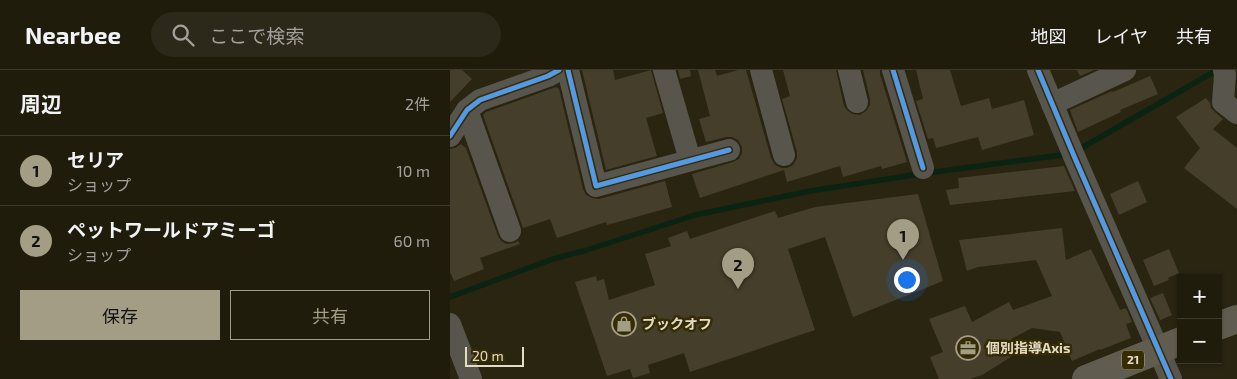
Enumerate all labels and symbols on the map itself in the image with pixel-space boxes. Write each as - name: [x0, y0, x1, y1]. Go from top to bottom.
- pin: 1: [887, 219, 919, 260]
- pin: 2: [722, 248, 754, 289]
- your location: [894, 267, 920, 293]
- shop icon: ブックオフ: [611, 311, 637, 337]
- place label: ブックオフ: [642, 315, 712, 332]
- office icon: 個別指導Axis: [955, 335, 981, 361]
- place label: 個別指導Axis: [986, 339, 1070, 356]
- scale bar: [465, 344, 524, 367]
- road number: 21: [1122, 350, 1144, 370]

